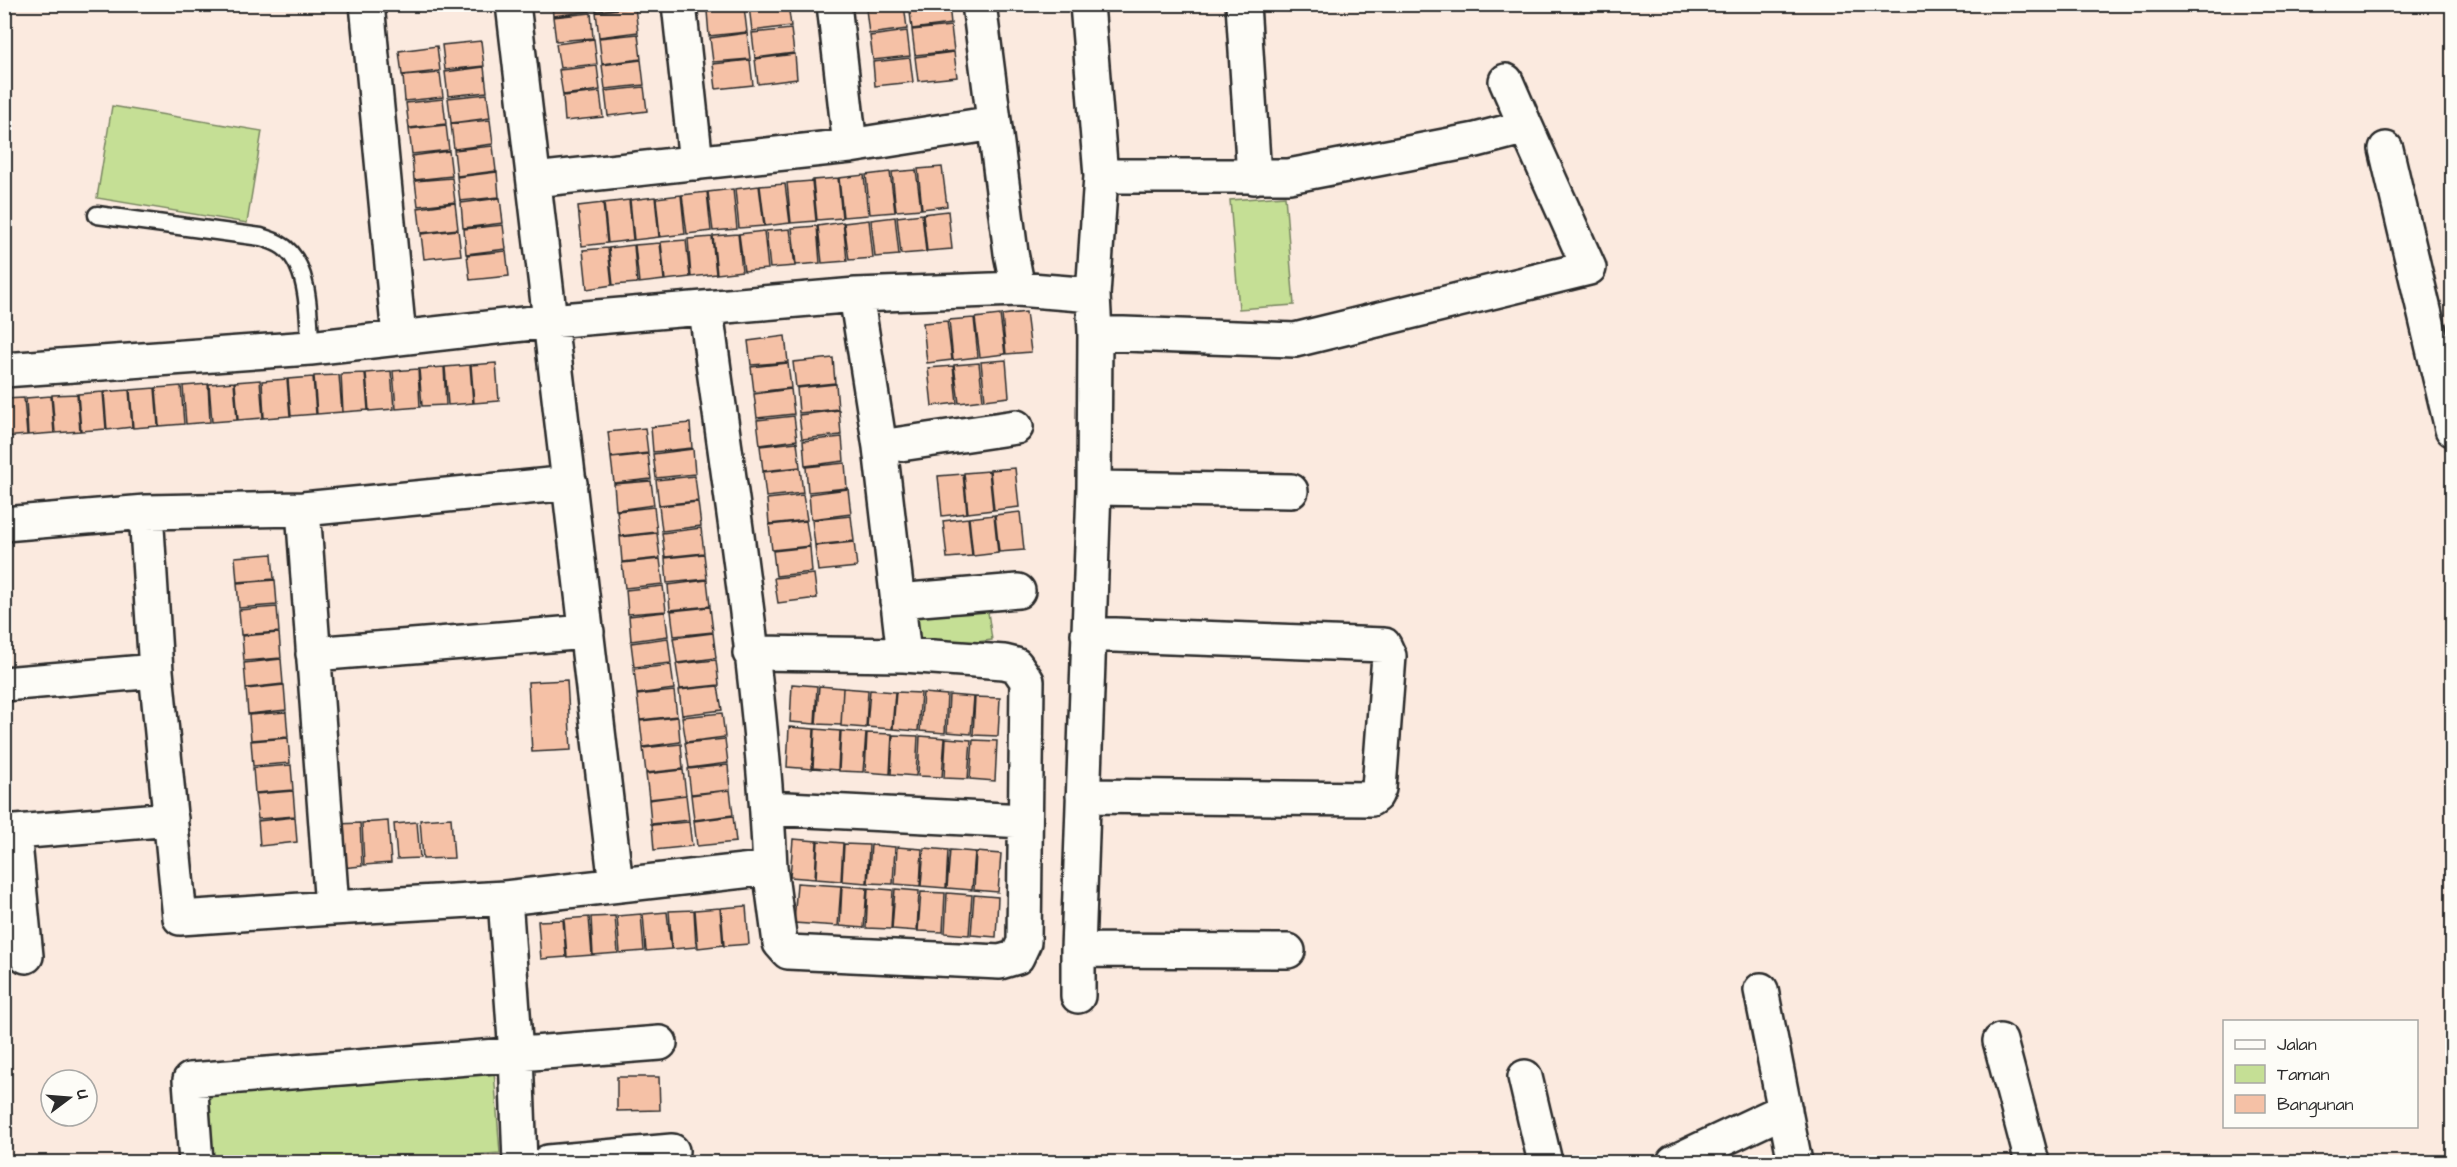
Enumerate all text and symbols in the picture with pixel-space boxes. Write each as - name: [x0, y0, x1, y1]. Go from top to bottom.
- legend: [2223, 1020, 2418, 1128]
- text: Jalan: [2277, 1032, 2317, 1057]
- text: Taman: [2277, 1062, 2330, 1087]
- north arrow: [39, 1068, 99, 1128]
- text: U: [71, 1087, 94, 1102]
- text: Bangunan: [2277, 1092, 2354, 1118]

